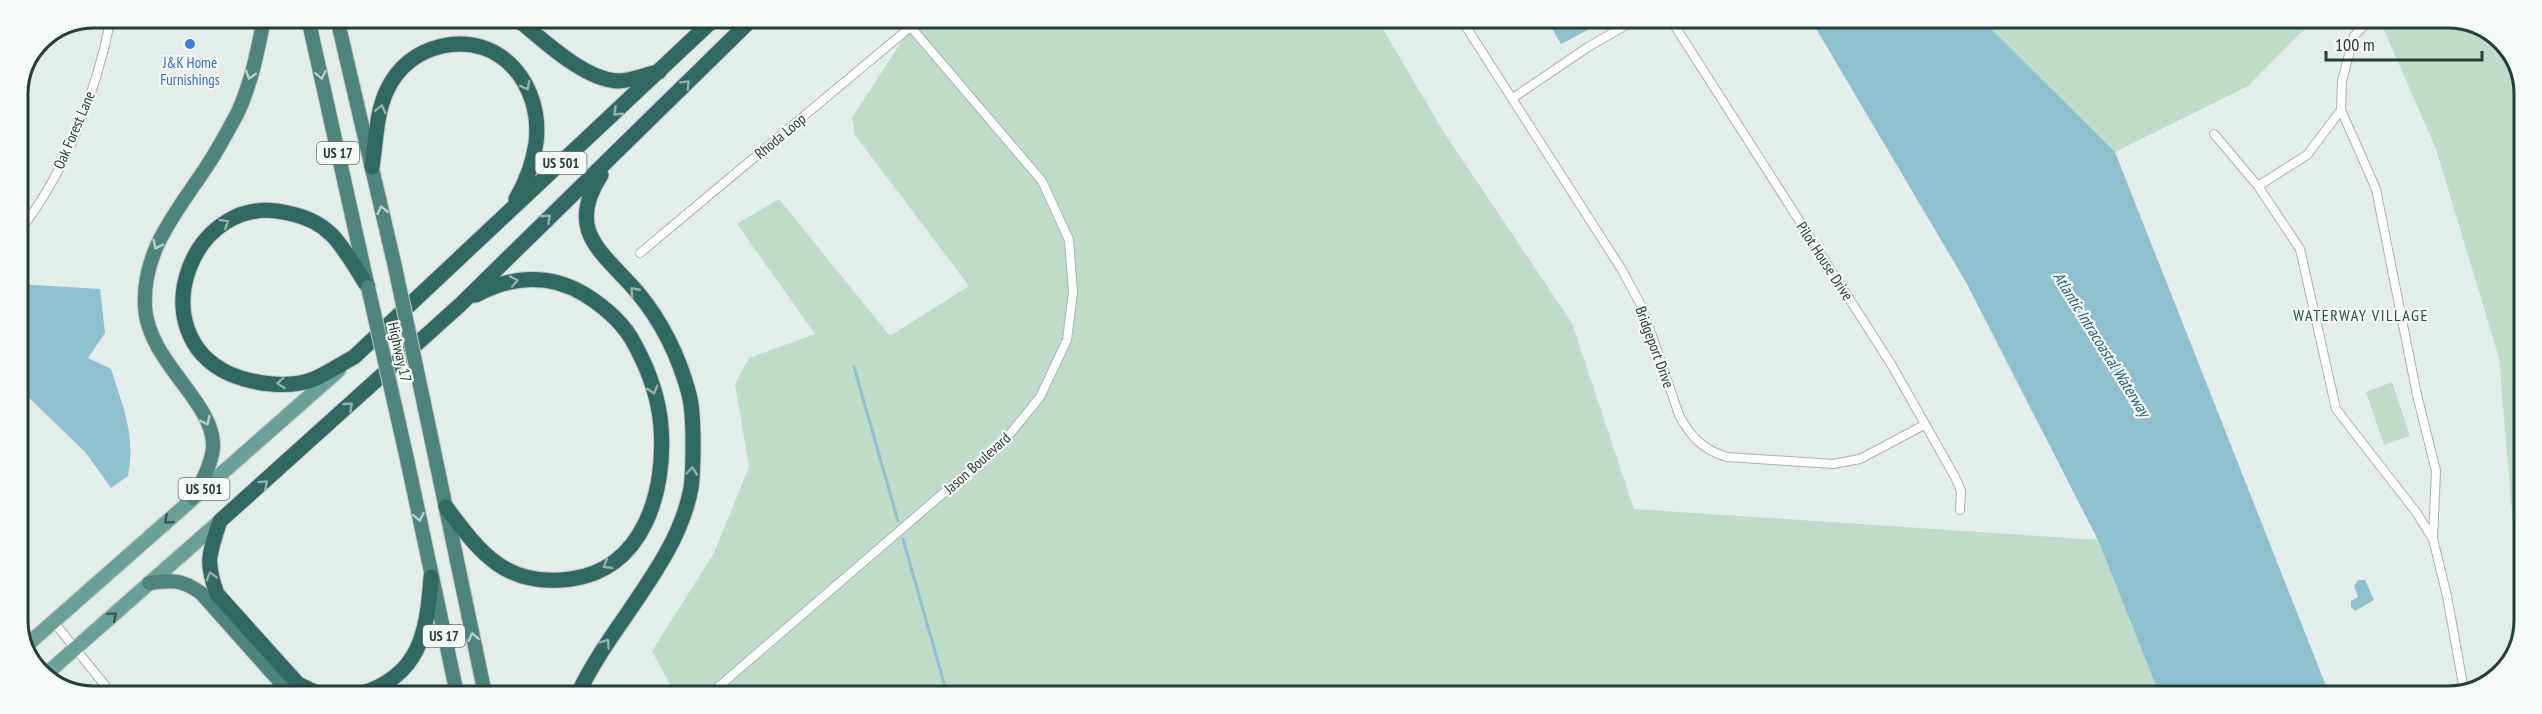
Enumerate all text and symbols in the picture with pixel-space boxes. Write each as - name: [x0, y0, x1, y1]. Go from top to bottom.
- scale bar: [2326, 24, 2482, 62]
- text: 100 m: [2335, 33, 2375, 56]
- marker: J&K Home Furnishings: [183, 37, 197, 51]
- place label: J&K Home Furnishings: [160, 53, 220, 89]
- one-way arrow: [245, 69, 257, 80]
- one-way arrow: [314, 70, 327, 80]
- one-way arrow: [519, 80, 530, 91]
- one-way arrow: [679, 80, 690, 91]
- street label: Oak Forest Lane: [49, 88, 99, 172]
- one-way arrow: [374, 104, 387, 114]
- one-way arrow: [613, 104, 624, 115]
- street label: Rhoda Loop: [751, 109, 809, 163]
- road number: US 17: [317, 142, 359, 164]
- road number: US 501: [536, 152, 586, 174]
- one-way arrow: [376, 205, 389, 215]
- one-way arrow: [540, 214, 550, 225]
- street label: Pilot House Drive: [1793, 218, 1857, 304]
- one-way arrow: [219, 219, 229, 231]
- one-way arrow: [153, 239, 164, 249]
- water label: Atlantic Intracoastal Waterway: [2049, 268, 2156, 422]
- one-way arrow: [509, 275, 519, 288]
- one-way arrow: [630, 287, 641, 298]
- street label: Bridgeport Drive: [1631, 304, 1679, 390]
- district label: WATERWAY VILLAGE: [2293, 305, 2429, 325]
- street label: Highway 17: [384, 320, 416, 384]
- one-way arrow: [276, 376, 285, 389]
- one-way arrow: [646, 384, 658, 395]
- one-way arrow: [343, 402, 353, 413]
- one-way arrow: [199, 415, 210, 425]
- street label: Jason Boulevard: [939, 428, 1014, 498]
- one-way arrow: [685, 466, 698, 475]
- road number: US 501: [178, 478, 230, 500]
- one-way arrow: [257, 480, 267, 491]
- one-way arrow: [412, 511, 425, 521]
- one-way arrow: [164, 513, 175, 524]
- one-way arrow: [603, 558, 613, 570]
- one-way arrow: [206, 571, 218, 582]
- one-way arrow: [106, 612, 116, 623]
- road number: US 17: [423, 625, 465, 647]
- one-way arrow: [467, 632, 480, 642]
- one-way arrow: [599, 639, 610, 650]

